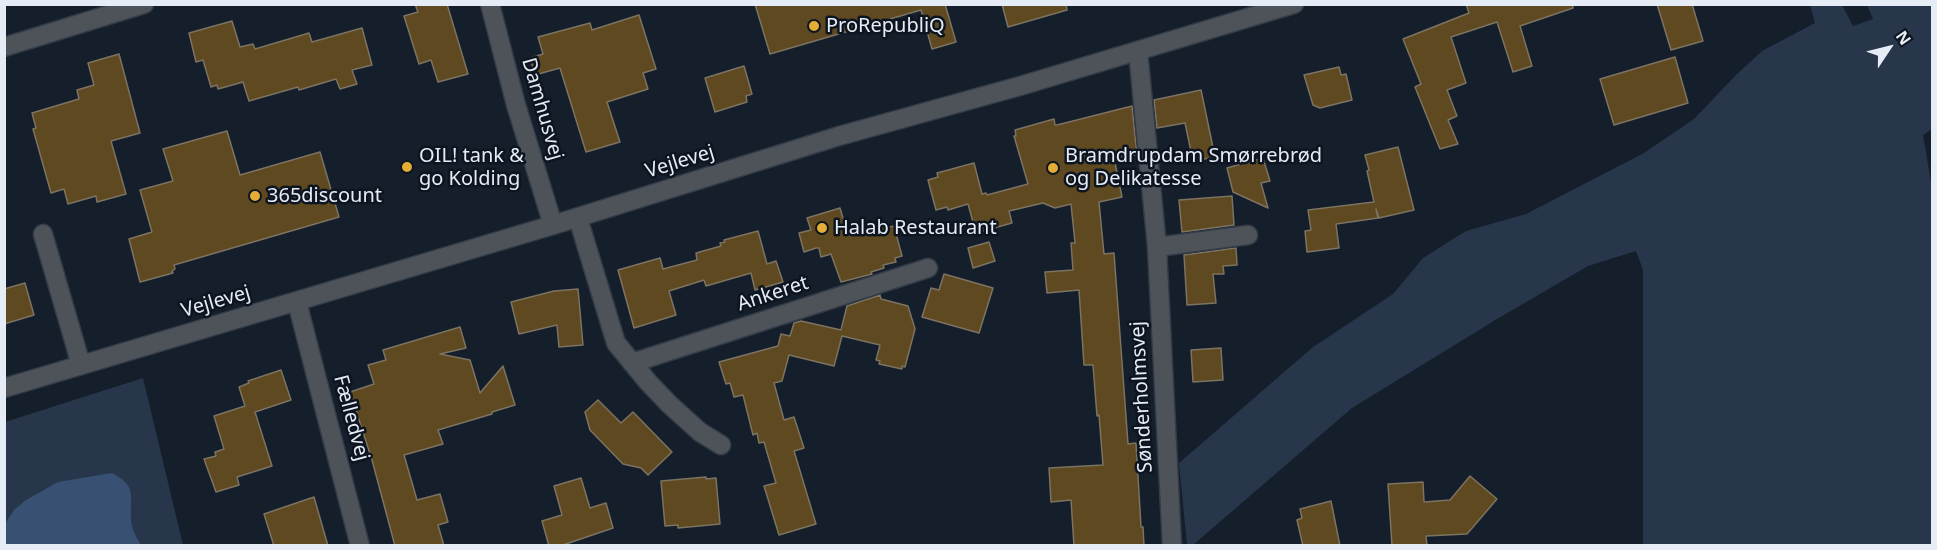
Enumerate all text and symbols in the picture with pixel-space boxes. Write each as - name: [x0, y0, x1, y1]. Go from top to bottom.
- place label: ProRepubliQ: [826, 14, 945, 38]
- north arrow: [1859, 18, 1919, 78]
- marker: ProRepubliQ: [807, 19, 821, 33]
- text: N: [1891, 26, 1916, 49]
- street label: Damhusvej: [516, 55, 568, 163]
- street label: Vejlevej: [643, 140, 717, 184]
- place label: OIL! tank & go Kolding: [419, 144, 524, 191]
- place label: Bramdrupdam Smørrebrød og Delikatesse: [1065, 144, 1322, 191]
- marker: OIL! tank & go Kolding: [400, 160, 414, 174]
- marker: Bramdrupdam Smørrebrød og Delikatesse: [1046, 161, 1060, 175]
- place label: 365discount: [267, 184, 382, 208]
- marker: 365discount: [248, 189, 262, 203]
- place label: Halab Restaurant: [834, 216, 997, 240]
- marker: Halab Restaurant: [815, 221, 829, 235]
- street label: Ankeret: [734, 271, 812, 317]
- street label: Vejlevej: [179, 281, 253, 323]
- street label: Sønderholmsvej: [1126, 321, 1158, 473]
- street label: Fælledvej: [328, 372, 374, 464]

